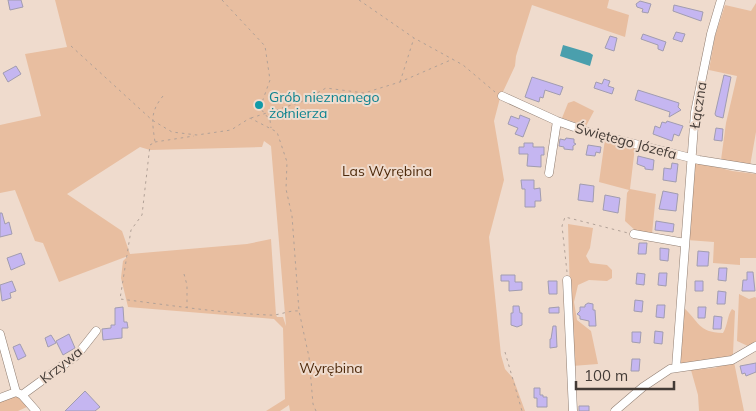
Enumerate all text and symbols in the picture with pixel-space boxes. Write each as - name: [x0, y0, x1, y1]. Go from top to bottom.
- street label: Łączna: [685, 80, 711, 131]
- place label: Grób nieznanego żołnierza: [269, 88, 380, 122]
- marker: Grób nieznanego żołnierza: [253, 99, 265, 111]
- street label: Świętego Józefa: [573, 119, 679, 163]
- park label: Las Wyrębina: [342, 162, 432, 180]
- street label: Krzywa: [36, 343, 86, 387]
- scale bar: [576, 358, 674, 390]
- park label: Wyrębina: [299, 359, 363, 377]
- text: 100 m: [584, 366, 628, 385]

